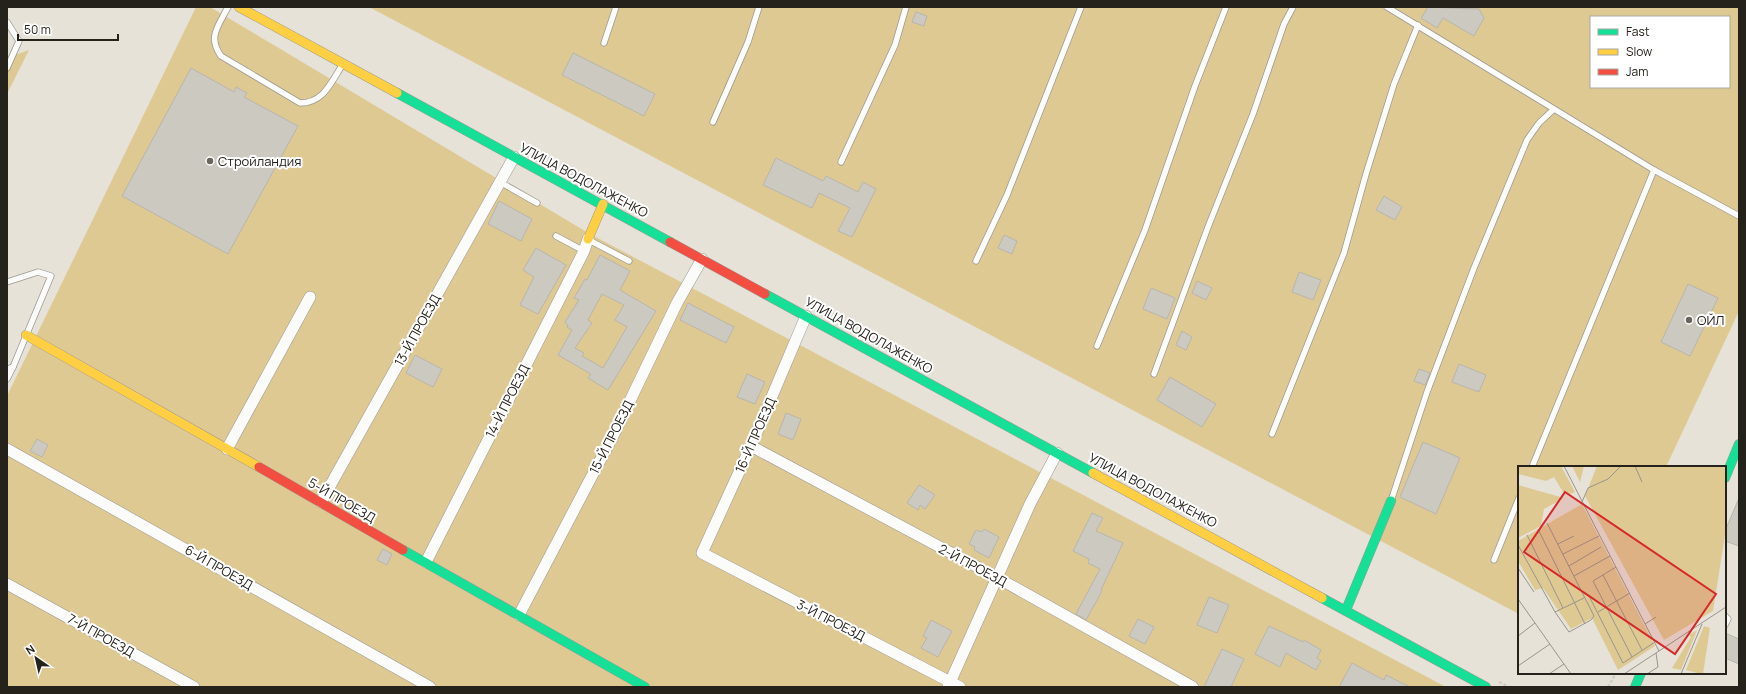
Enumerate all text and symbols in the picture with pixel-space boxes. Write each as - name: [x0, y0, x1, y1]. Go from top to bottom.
- scale bar: [18, 16, 118, 42]
- legend: [1590, 16, 1730, 88]
- text: 50 m: [24, 21, 51, 38]
- text: Fast: [1626, 23, 1650, 40]
- text: Slow: [1626, 43, 1652, 60]
- text: Jam: [1626, 63, 1648, 80]
- street label: УЛИЦА ВОДОЛАЖЕНКО: [517, 138, 652, 222]
- place label: Стройландия: [218, 152, 301, 170]
- marker: Стройландия: [205, 156, 215, 166]
- street label: 13-Й ПРОЕЗД: [390, 290, 444, 369]
- street label: УЛИЦА ВОДОЛАЖЕНКО: [802, 292, 936, 378]
- place label: ОЙЛ: [1697, 311, 1724, 329]
- marker: ОЙЛ: [1684, 315, 1694, 325]
- street label: 14-Й ПРОЕЗД: [481, 361, 533, 441]
- street label: 16-Й ПРОЕЗД: [730, 394, 780, 476]
- street label: 15-Й ПРОЕЗД: [585, 397, 637, 477]
- street label: УЛИЦА ВОДОЛАЖЕНКО: [1086, 448, 1221, 532]
- inset map: [1518, 466, 1726, 674]
- street label: 5-Й ПРОЕЗД: [305, 473, 379, 527]
- street label: 2-Й ПРОЕЗД: [936, 539, 1011, 591]
- street label: 6-Й ПРОЕЗД: [182, 540, 257, 594]
- street label: 3-Й ПРОЕЗД: [794, 595, 869, 645]
- street label: 7-Й ПРОЕЗД: [64, 609, 138, 661]
- north arrow: [16, 638, 56, 678]
- text: N: [23, 641, 38, 658]

